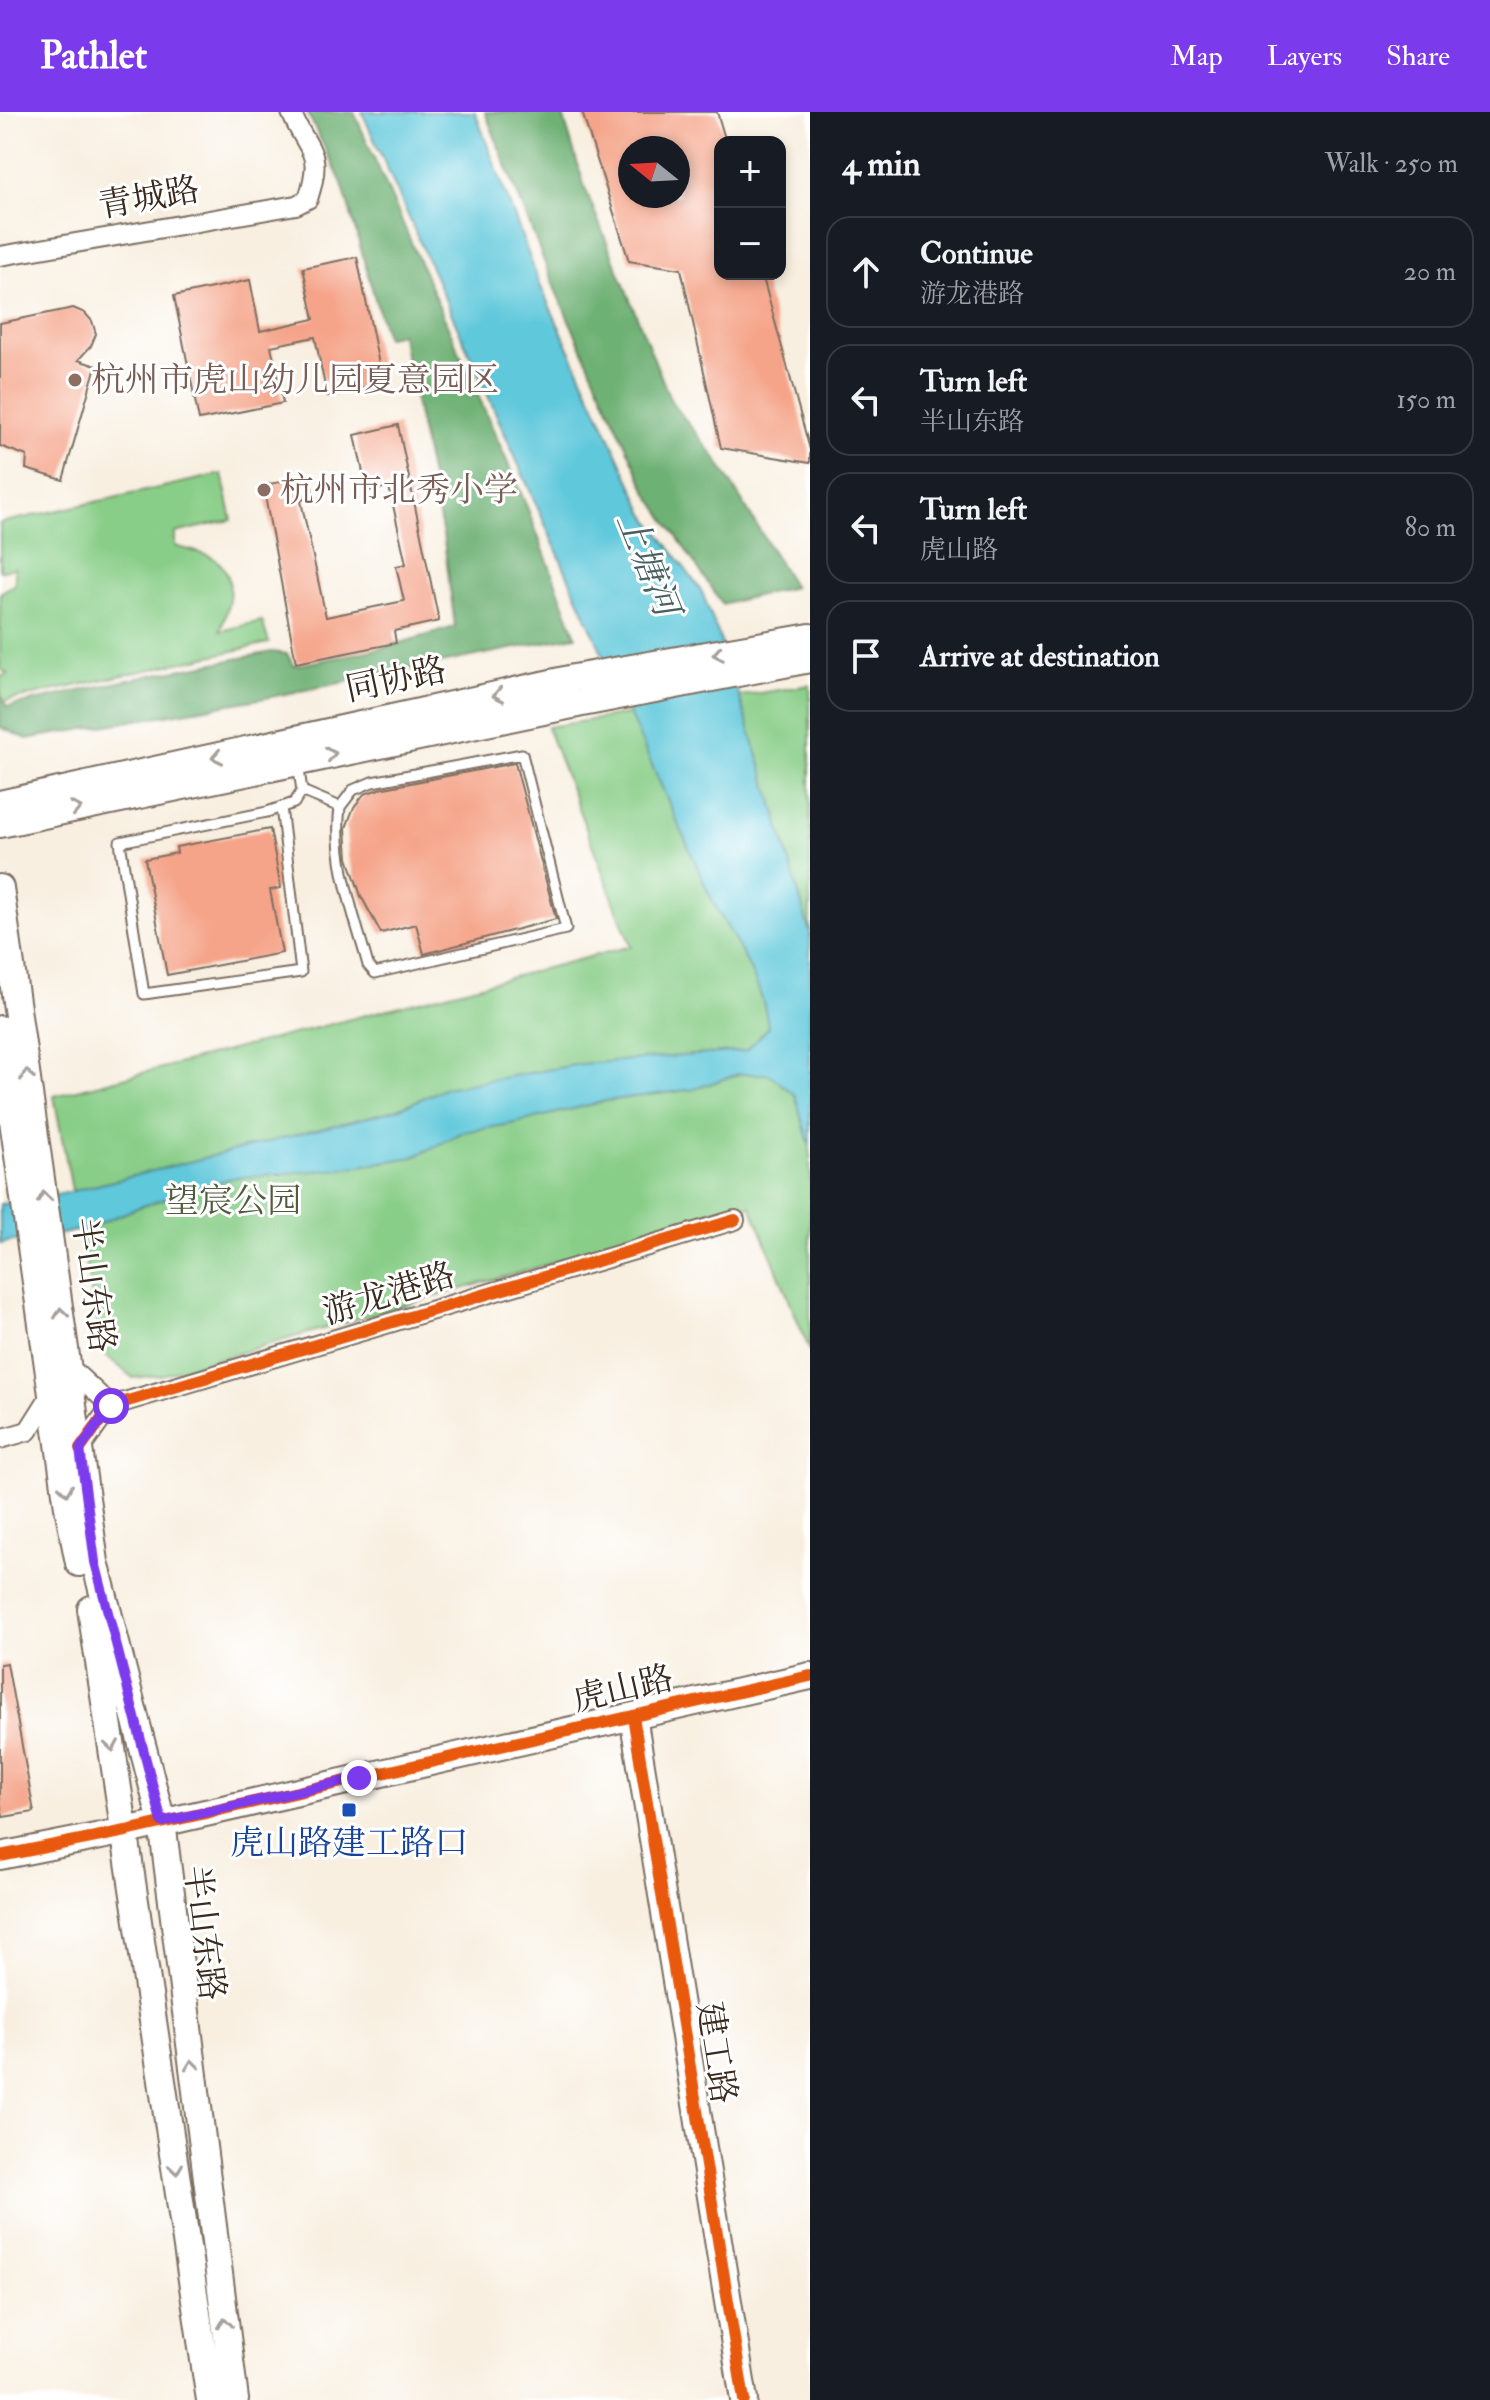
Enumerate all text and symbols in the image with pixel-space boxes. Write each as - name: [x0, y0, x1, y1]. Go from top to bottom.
- text: Pathlet: [40, 32, 147, 80]
- text: Map: [1170, 39, 1223, 74]
- text: Layers: [1267, 39, 1342, 74]
- text: Share: [1386, 39, 1450, 74]
- north arrow: [618, 136, 690, 208]
- map controls: [714, 136, 786, 280]
- button: +: [714, 136, 786, 208]
- text: 4 min: [842, 143, 920, 186]
- text: Walk · 250 m: [1325, 148, 1458, 180]
- street label: 青城路: [95, 168, 203, 228]
- button: −: [714, 208, 786, 280]
- text: Continue: [920, 235, 1033, 272]
- icon: ahead: [844, 250, 888, 294]
- text: 20 m: [1404, 256, 1456, 288]
- text: 游龙港路: [920, 278, 1024, 310]
- place label: 杭州市虎山幼儿园夏意园区: [91, 359, 499, 402]
- text: Turn left: [920, 363, 1027, 400]
- marker: 杭州市虎山幼儿园夏意园区: [66, 371, 84, 389]
- icon: left: [844, 378, 888, 422]
- text: 150 m: [1397, 384, 1456, 416]
- text: 半山东路: [920, 406, 1024, 438]
- place label: 杭州市北秀小学: [280, 469, 518, 512]
- marker: 杭州市北秀小学: [255, 481, 273, 499]
- text: Turn left: [920, 491, 1027, 528]
- water label: 上塘河: [607, 505, 691, 628]
- icon: left: [844, 506, 888, 550]
- text: 80 m: [1405, 512, 1456, 544]
- text: 虎山路: [920, 534, 998, 566]
- icon: arrive: [844, 634, 888, 678]
- text: Arrive at destination: [920, 638, 1160, 675]
- one-way arrow: [711, 645, 725, 662]
- street label: 同协路: [342, 648, 450, 712]
- one-way arrow: [492, 686, 505, 703]
- one-way arrow: [324, 747, 337, 764]
- one-way arrow: [210, 748, 224, 765]
- one-way arrow: [69, 800, 83, 817]
- one-way arrow: [19, 1068, 36, 1082]
- park label: 望宸公园: [165, 1180, 301, 1223]
- one-way arrow: [36, 1190, 53, 1203]
- street label: 半山东路: [62, 1215, 124, 1355]
- street label: 游龙港路: [318, 1254, 460, 1334]
- one-way arrow: [53, 1306, 70, 1320]
- route start: [93, 1388, 129, 1424]
- one-way arrow: [57, 1483, 74, 1497]
- street label: 虎山路: [568, 1657, 678, 1721]
- one-way arrow: [103, 1739, 120, 1753]
- route end: [341, 1760, 377, 1796]
- marker: 虎山路建工路口: [340, 1801, 358, 1819]
- place label: 虎山路建工路口: [230, 1822, 468, 1865]
- street label: 半山东路: [174, 1863, 234, 2003]
- street label: 建工路: [687, 1999, 745, 2107]
- one-way arrow: [184, 2058, 201, 2071]
- one-way arrow: [167, 2162, 184, 2176]
- one-way arrow: [217, 2316, 234, 2330]

